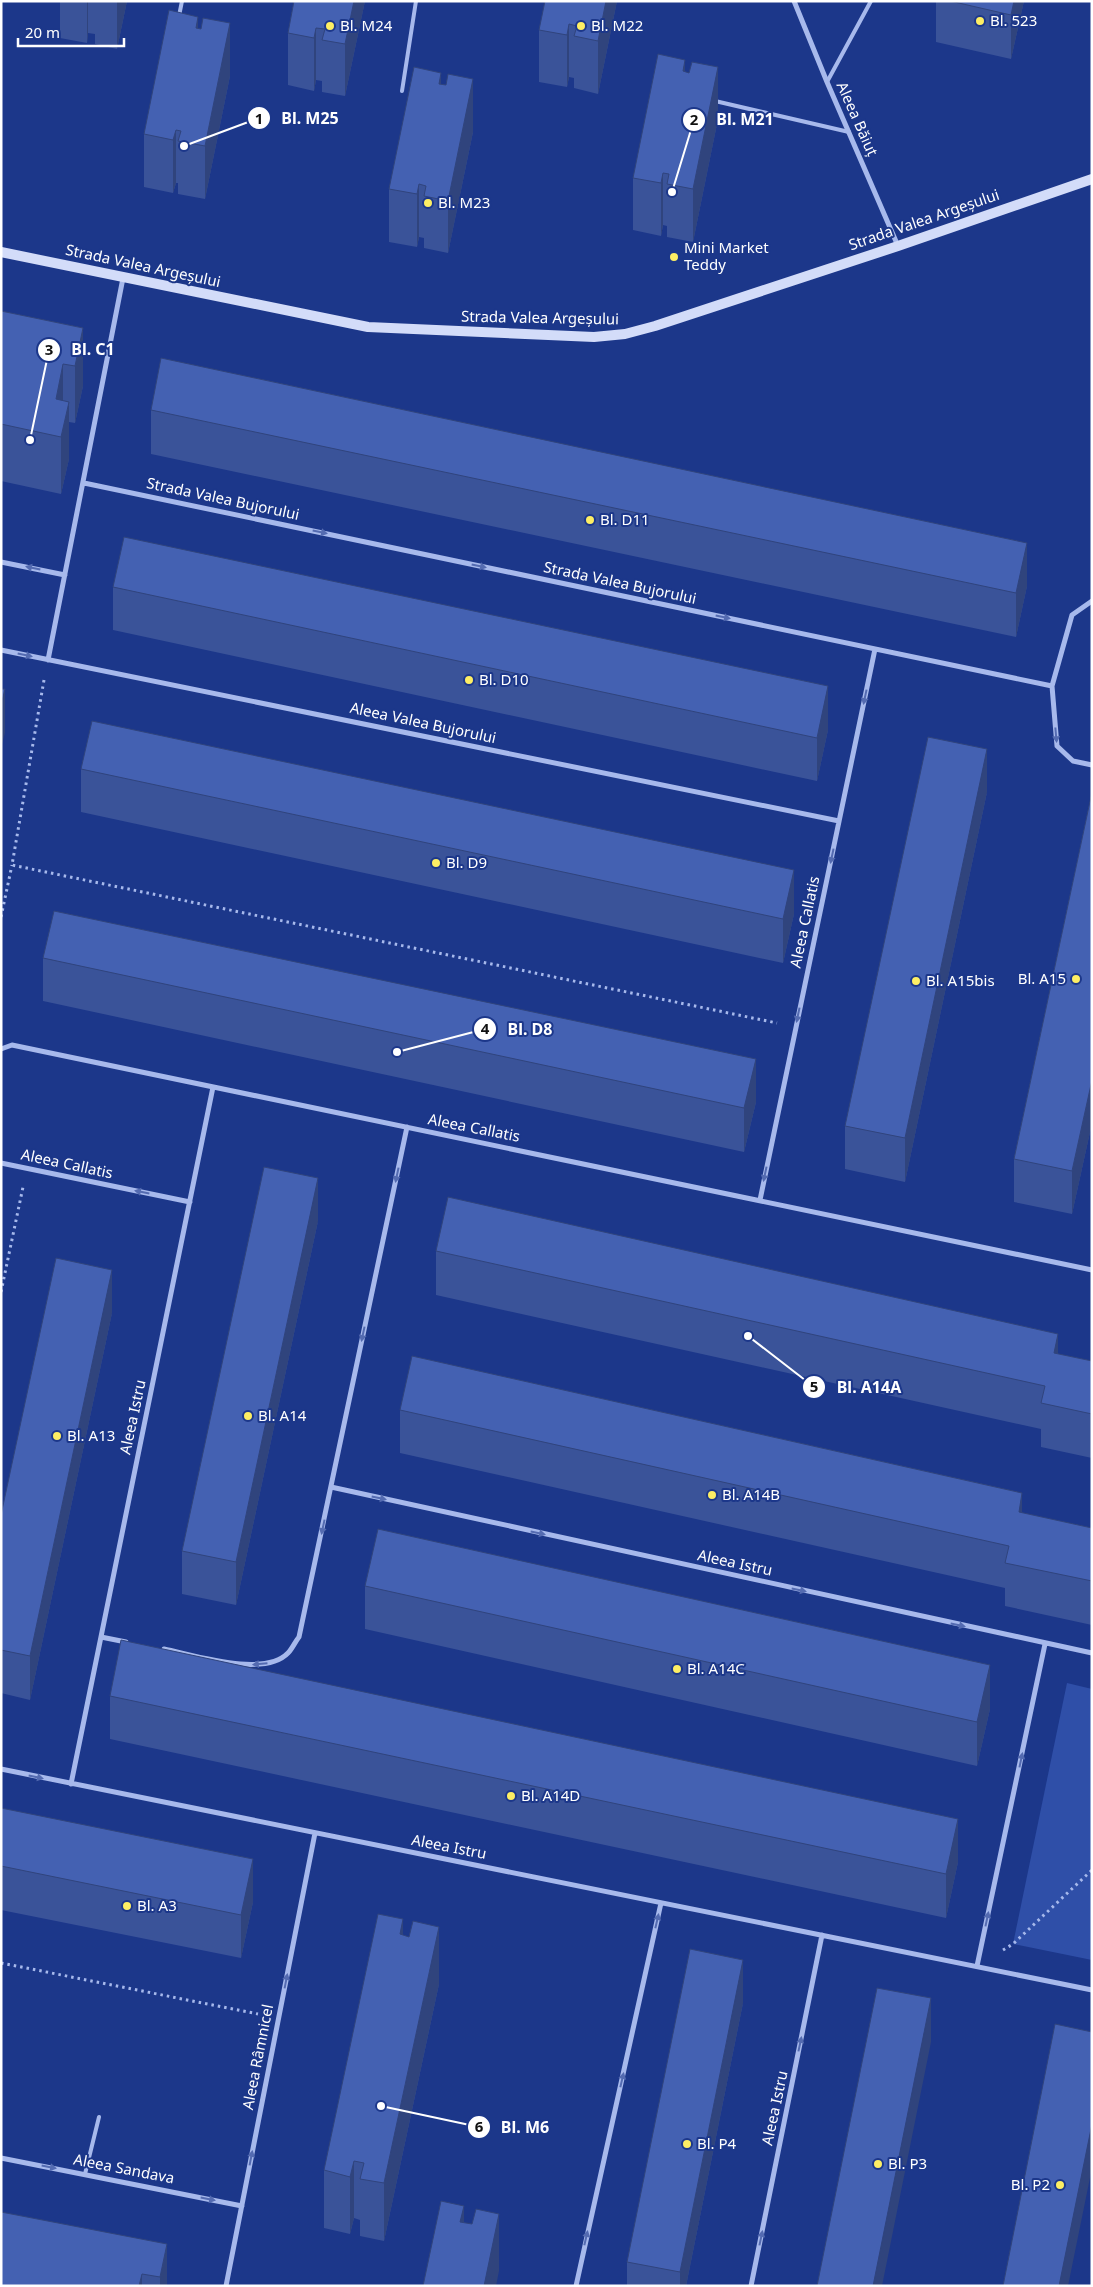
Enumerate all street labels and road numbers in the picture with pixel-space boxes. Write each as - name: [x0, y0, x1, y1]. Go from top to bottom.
- street label: Aleea Băiuț: [833, 78, 883, 159]
- street label: Strada Valea Argeșului: [846, 184, 1002, 254]
- street label: Strada Valea Argeșului: [64, 239, 223, 291]
- street label: Strada Valea Argeșului: [461, 306, 619, 328]
- street label: Strada Valea Bujorului: [145, 472, 301, 524]
- street label: Strada Valea Bujorului: [542, 556, 698, 608]
- street label: Aleea Valea Bujorului: [348, 697, 498, 747]
- street label: Aleea Callatis: [785, 874, 823, 969]
- street label: Aleea Callatis: [427, 1108, 522, 1146]
- street label: Aleea Callatis: [20, 1144, 115, 1182]
- street label: Aleea Istru: [114, 1378, 150, 1456]
- street label: Aleea Istru: [696, 1544, 774, 1580]
- street label: Aleea Istru: [410, 1829, 488, 1863]
- street label: Aleea Râmnicel: [237, 2002, 277, 2111]
- street label: Aleea Istru: [756, 2069, 792, 2147]
- street label: Aleea Sandava: [72, 2148, 176, 2188]

